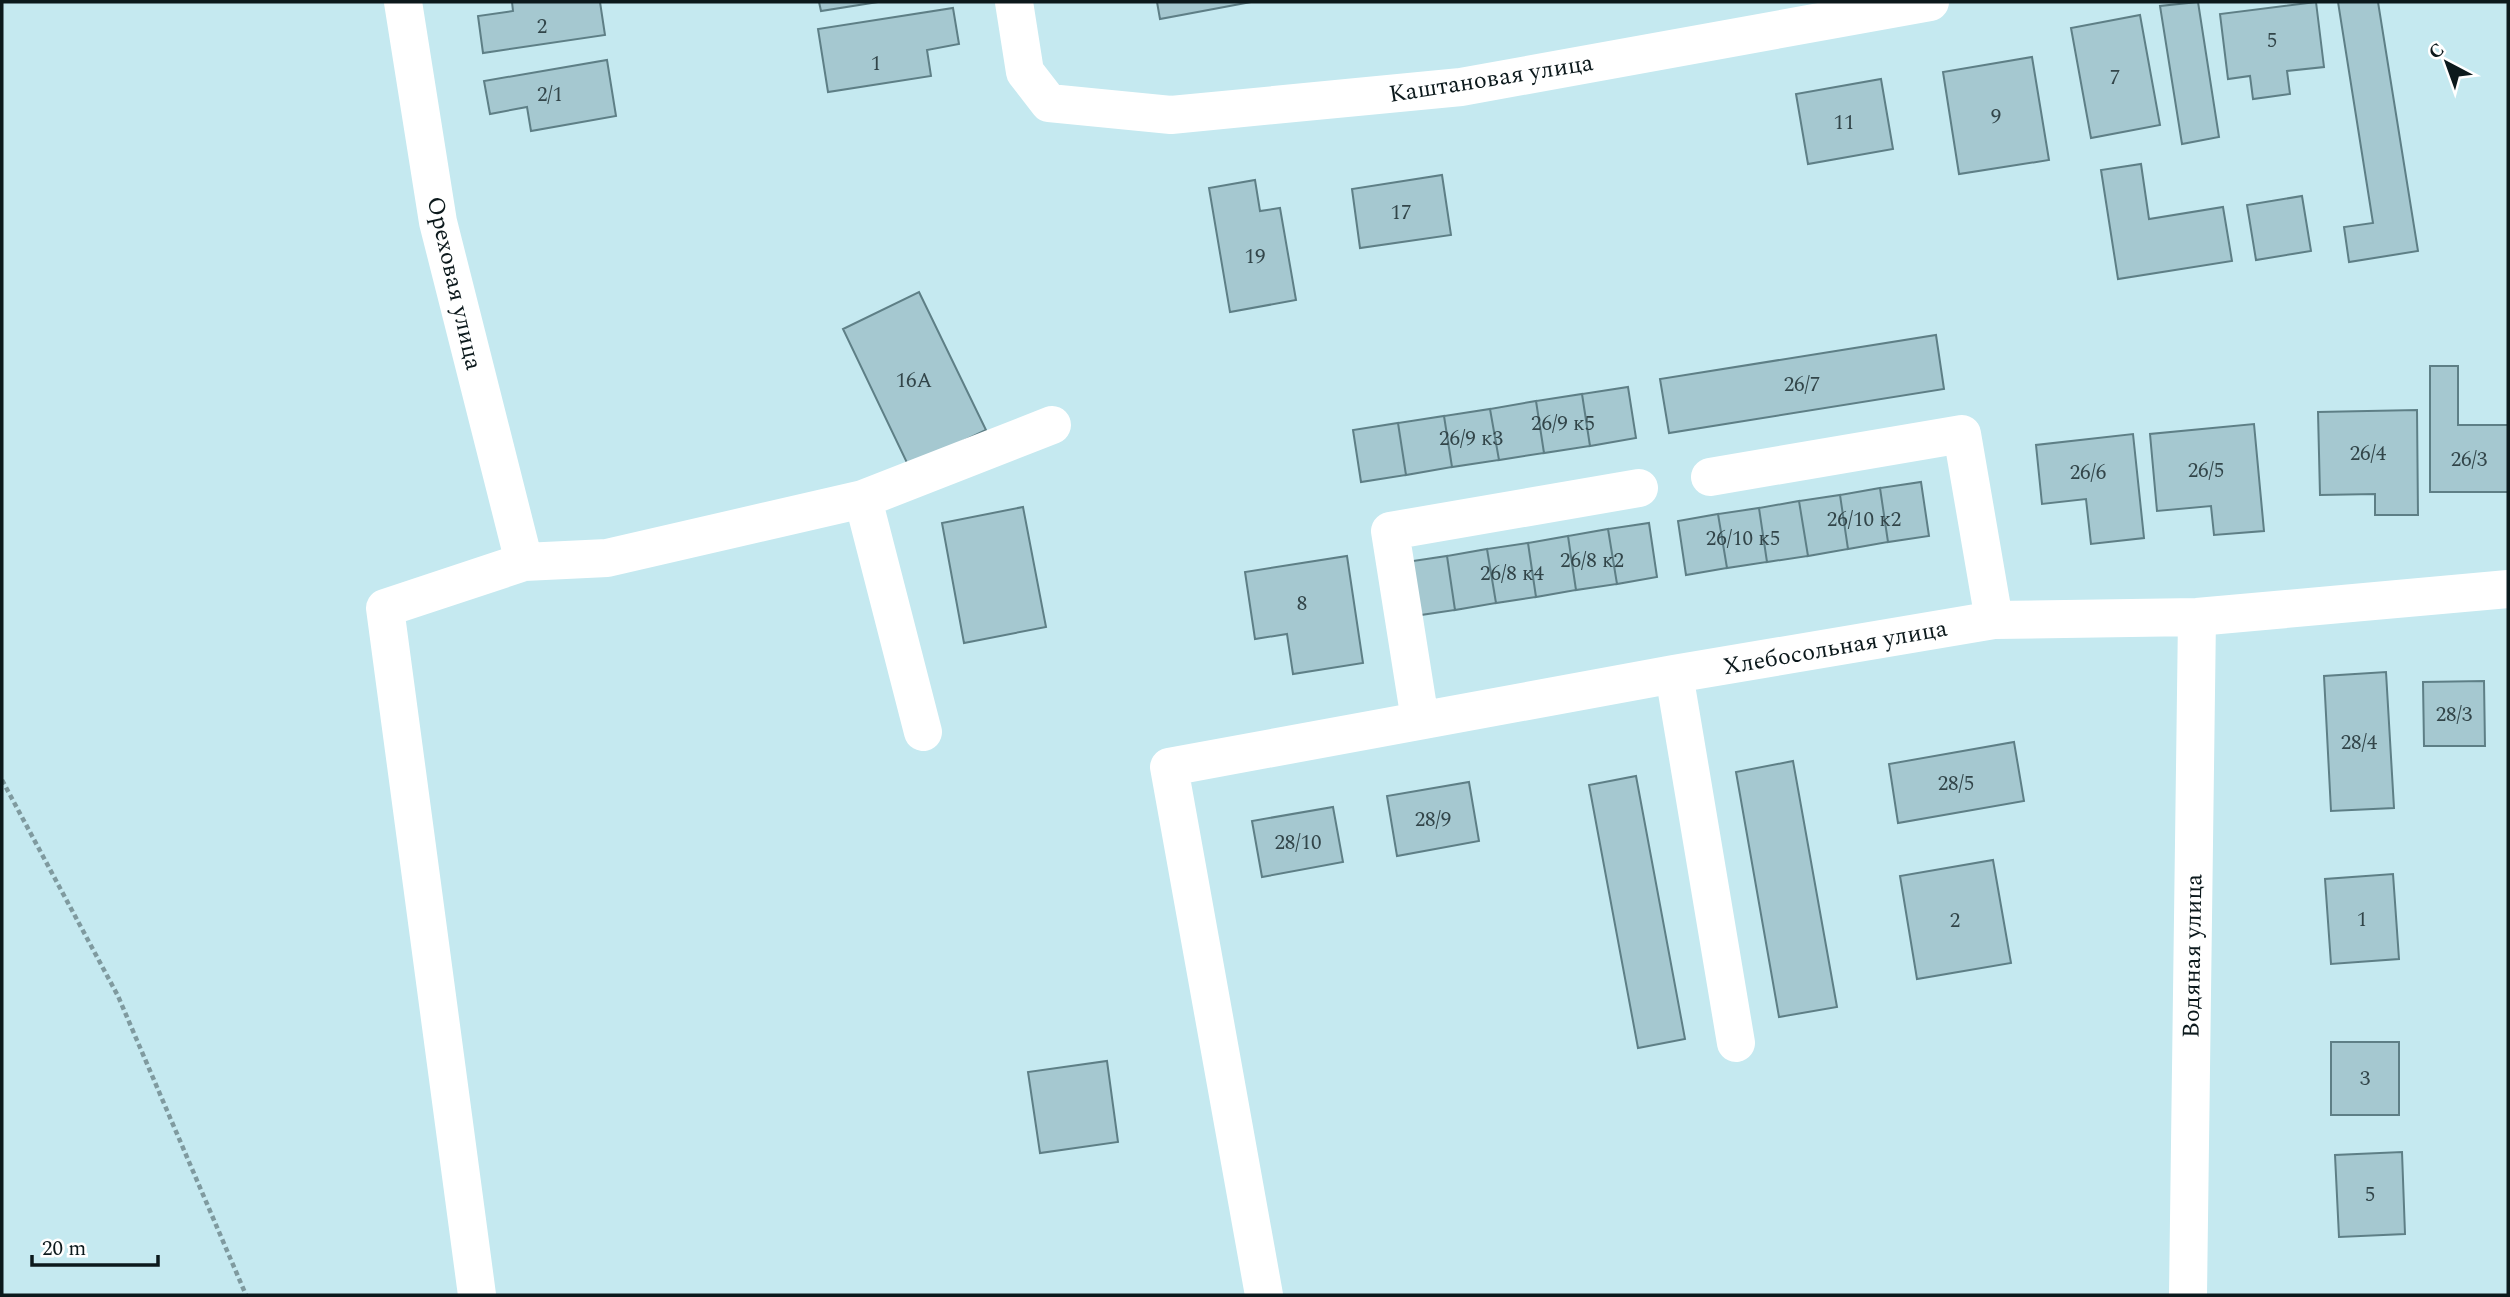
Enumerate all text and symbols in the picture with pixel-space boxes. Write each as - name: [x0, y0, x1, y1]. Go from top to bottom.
- house number: 2: [537, 11, 547, 43]
- house number: 5: [2267, 25, 2277, 57]
- north arrow: [2412, 28, 2482, 98]
- text: С: [2422, 36, 2451, 67]
- street label: Каштановая улица: [1386, 45, 1596, 113]
- house number: 1: [871, 48, 881, 80]
- house number: 7: [2110, 62, 2120, 94]
- house number: 2/1: [537, 79, 563, 111]
- house number: 9: [1991, 101, 2001, 133]
- house number: 11: [1834, 107, 1855, 139]
- street label: Ореховая улица: [417, 193, 492, 374]
- house number: 17: [1391, 197, 1412, 229]
- house number: 19: [1245, 241, 1266, 273]
- house number: 16А: [896, 365, 933, 397]
- house number: 26/7: [1784, 369, 1820, 401]
- house number: 26/9 к5: [1531, 408, 1595, 440]
- house number: 26/9 к3: [1439, 423, 1504, 455]
- house number: 26/4: [2350, 438, 2387, 470]
- house number: 26/3: [2451, 444, 2488, 476]
- house number: 26/5: [2188, 455, 2224, 487]
- house number: 26/6: [2070, 457, 2106, 489]
- house number: 26/10 к2: [1827, 504, 1901, 536]
- house number: 26/10 к5: [1706, 523, 1780, 555]
- house number: 26/8 к2: [1560, 545, 1624, 577]
- house number: 26/8 к4: [1480, 558, 1545, 590]
- house number: 8: [1297, 588, 1307, 620]
- street label: Хлебосольная улица: [1720, 610, 1950, 685]
- house number: 28/3: [2436, 699, 2473, 731]
- house number: 28/4: [2341, 727, 2378, 759]
- house number: 28/5: [1938, 768, 1974, 800]
- house number: 28/9: [1415, 804, 1451, 836]
- house number: 28/10: [1274, 827, 1322, 859]
- street label: Водяная улица: [2174, 873, 2212, 1038]
- house number: 1: [2357, 904, 2367, 936]
- house number: 2: [1950, 905, 1960, 937]
- house number: 3: [2360, 1063, 2371, 1095]
- house number: 5: [2365, 1179, 2375, 1211]
- scale bar: [32, 1224, 158, 1268]
- text: 20 m: [42, 1233, 86, 1265]

